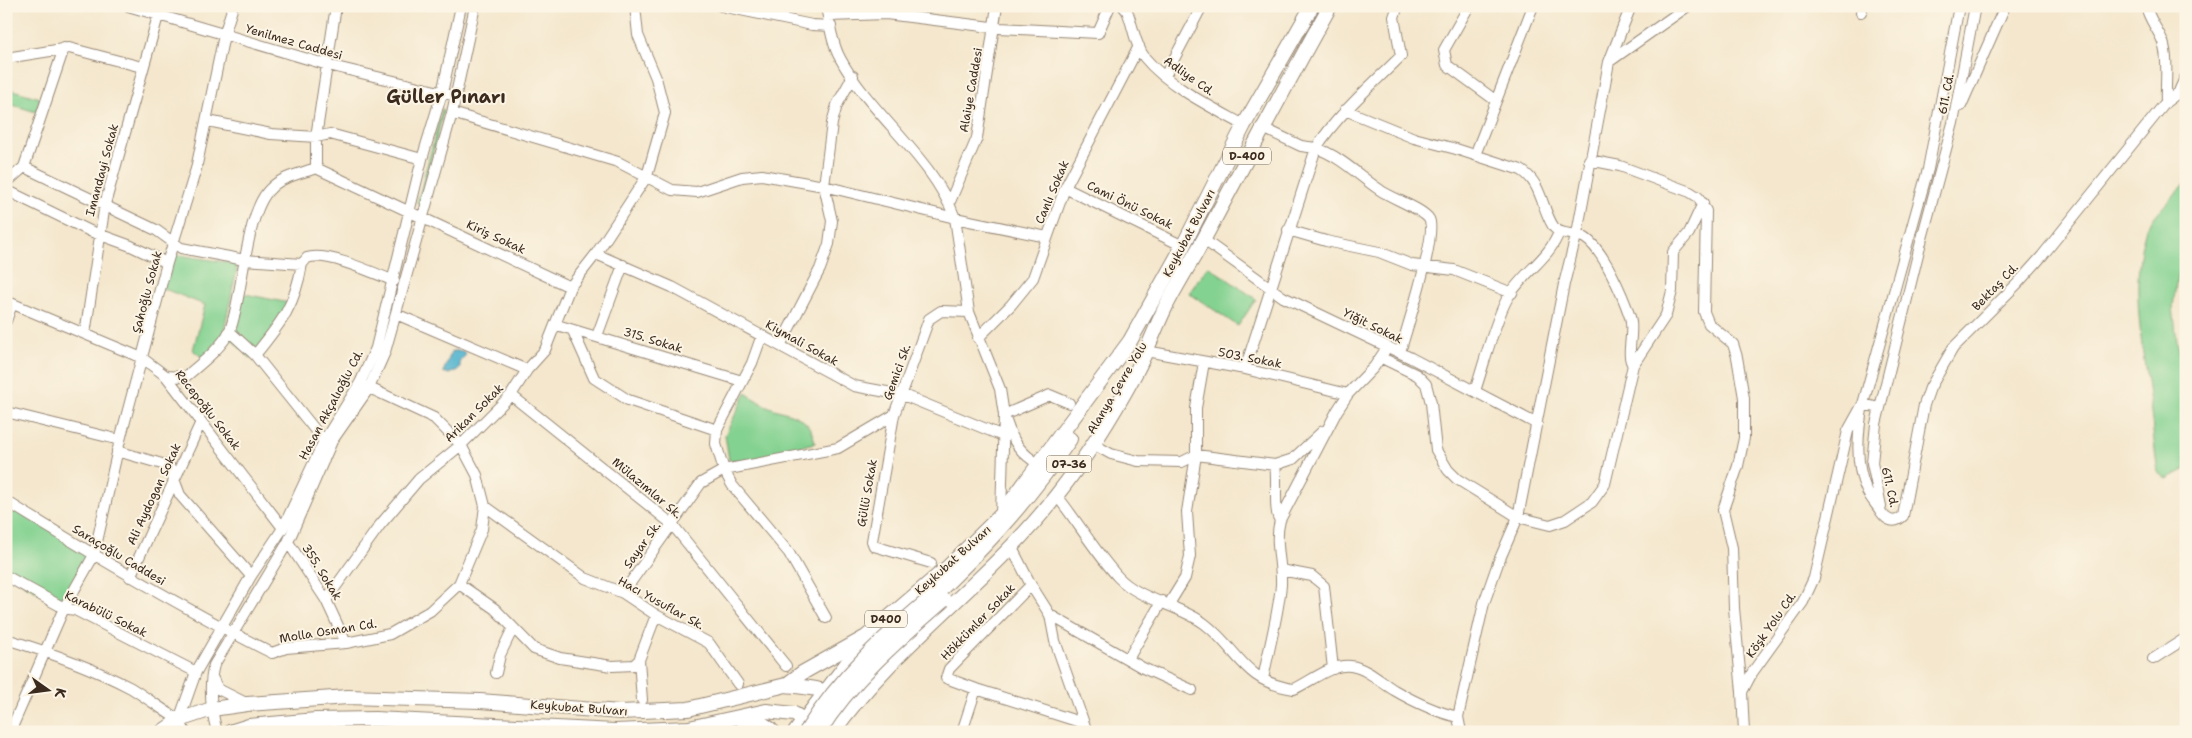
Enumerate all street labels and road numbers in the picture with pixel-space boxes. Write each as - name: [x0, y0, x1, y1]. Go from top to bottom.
- street label: Yenilmez Caddesi: [244, 20, 344, 64]
- street label: Alaiye Caddesi: [956, 46, 986, 134]
- street label: Adliye Cd.: [1160, 53, 1218, 99]
- street label: 611. Cd.: [1934, 72, 1958, 116]
- street label: Imandayi Sokak: [82, 122, 122, 218]
- road number: D-400: [1223, 148, 1271, 164]
- street label: Canlı Sokak: [1031, 158, 1073, 226]
- street label: Cami Önü Sokak: [1084, 177, 1176, 233]
- street label: Keykubat Bulvarı: [1159, 186, 1219, 280]
- street label: Kiriş Sokak: [464, 216, 528, 258]
- street label: Şahoğlu Sokak: [128, 249, 166, 335]
- street label: Bektaş Cd.: [1968, 260, 2022, 314]
- street label: Yiğit Sokak: [1340, 305, 1406, 347]
- street label: Kiymali Sokak: [763, 316, 841, 370]
- street label: 315. Sokak: [621, 323, 685, 357]
- street label: Alanya Çevre Yolu: [1083, 339, 1151, 437]
- street label: Gemici Sk.: [879, 342, 915, 402]
- street label: 503. Sokak: [1217, 344, 1283, 372]
- street label: Hasan Akçalıoğlu Cd.: [295, 347, 367, 463]
- street label: Recepoğlu Sokak: [172, 367, 244, 453]
- street label: Arikan Sokak: [441, 380, 507, 446]
- street label: Ali Aydogan Sokak: [123, 440, 185, 548]
- street label: Mülazımlar Sk.: [609, 454, 685, 522]
- road number: 07-36: [1046, 456, 1092, 472]
- street label: Güllü Sokak: [853, 458, 881, 528]
- street label: 611. Cd.: [1878, 465, 1902, 509]
- street label: Sayar Sk.: [620, 518, 664, 572]
- street label: Saraçoğlu Caddesi: [69, 521, 169, 589]
- street label: Keykubat Bulvarı: [911, 521, 995, 599]
- street label: 355. Sokak: [298, 541, 346, 603]
- street label: Hacı Yusuflar Sk.: [615, 573, 707, 633]
- street label: Hökkümler Sokak: [937, 580, 1019, 664]
- street label: Karabülü Sokak: [62, 587, 150, 641]
- street label: Köşk Yolu Cd.: [1743, 589, 1799, 661]
- road number: D400: [865, 610, 907, 628]
- street label: Molla Osman Cd.: [278, 615, 378, 647]
- street label: Keykubat Bulvarı: [530, 697, 628, 719]

